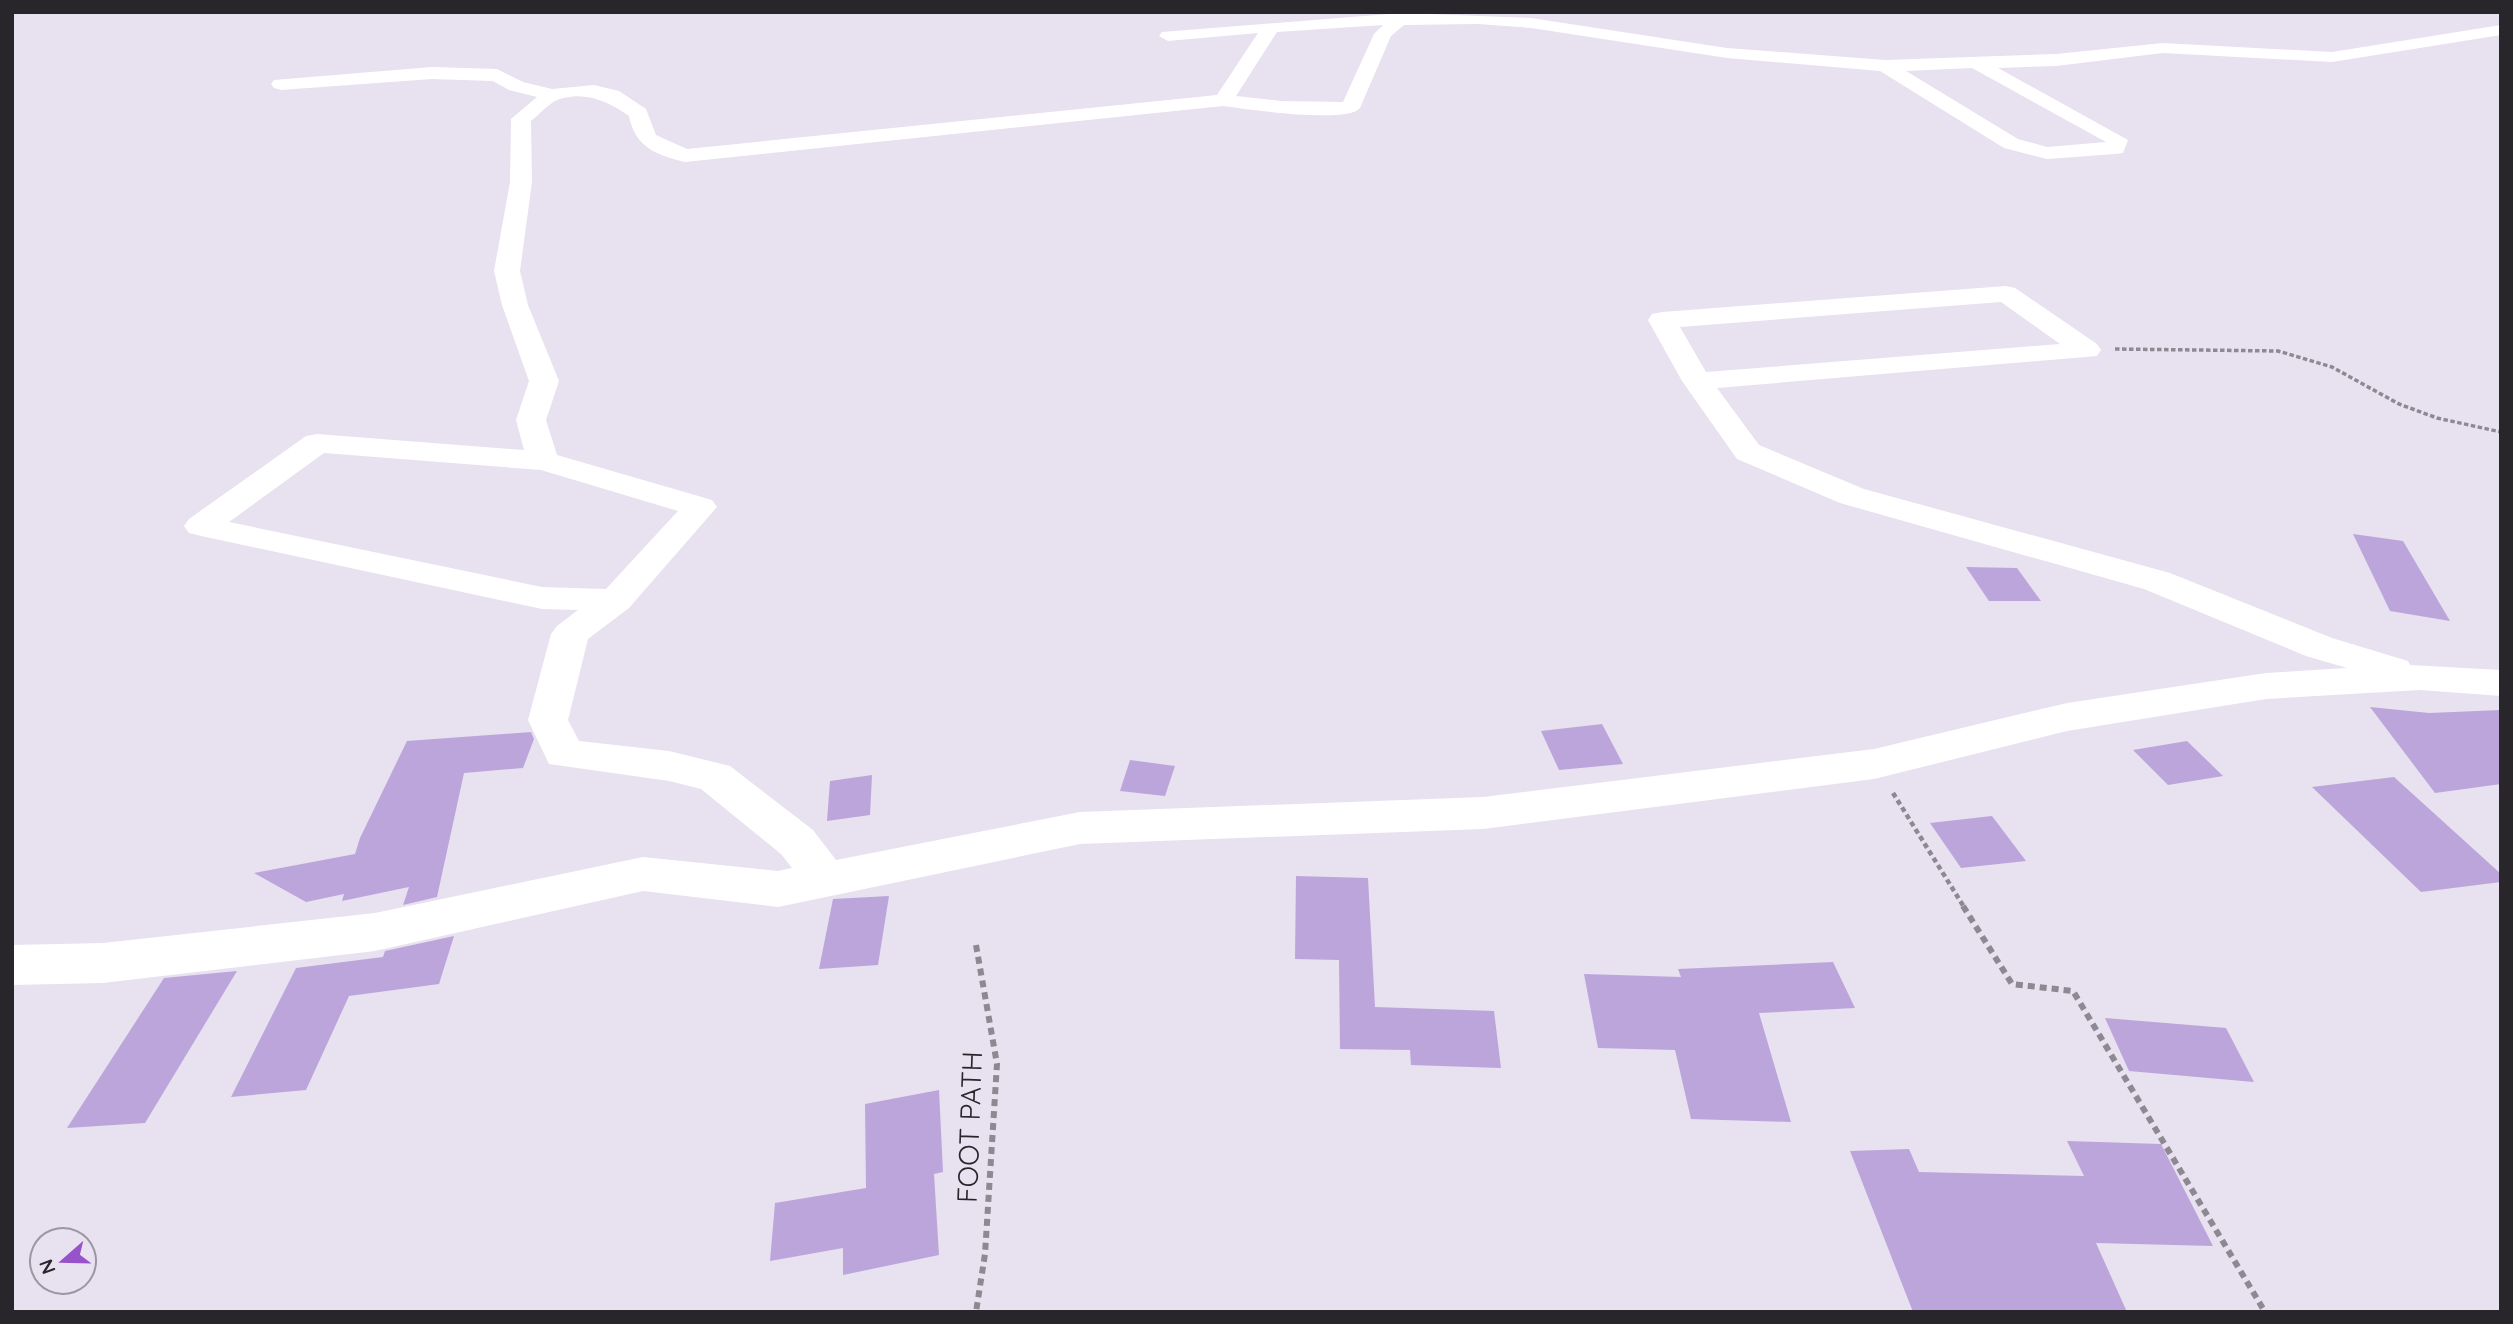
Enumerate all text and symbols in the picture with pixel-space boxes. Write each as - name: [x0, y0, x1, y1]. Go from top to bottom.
- street label: FOOT PATH: [949, 1051, 989, 1203]
- north arrow: [28, 1226, 98, 1296]
- text: N: [33, 1256, 61, 1277]

